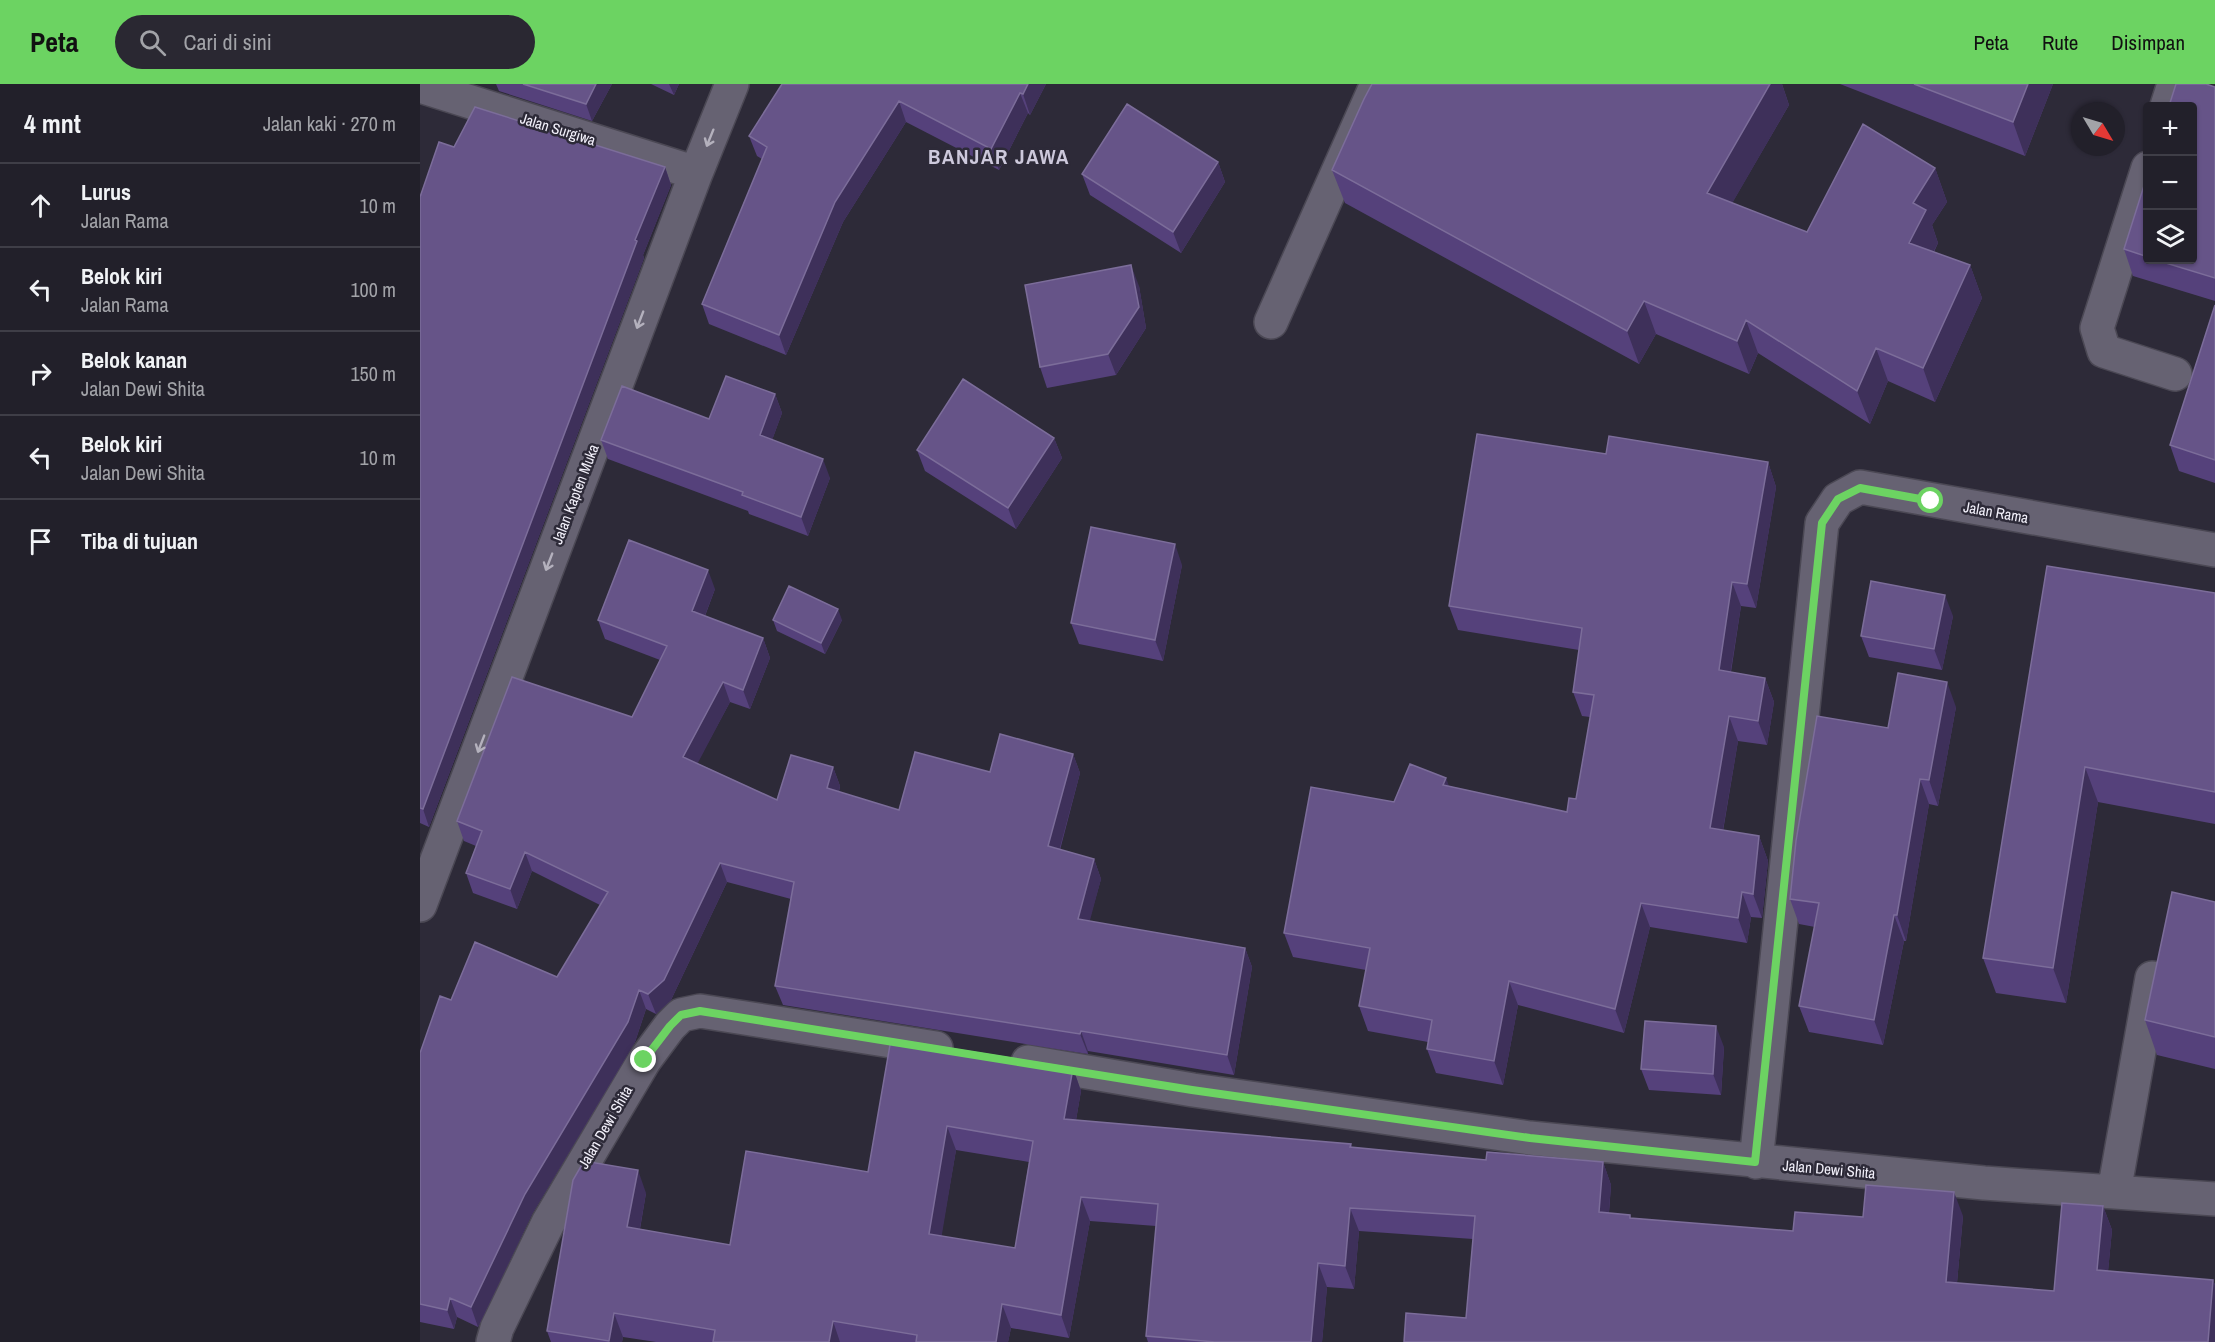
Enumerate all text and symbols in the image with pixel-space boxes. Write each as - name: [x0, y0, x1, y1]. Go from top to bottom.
- search box: [115, 15, 535, 69]
- text: Peta: [30, 23, 79, 61]
- icon: search: [136, 26, 169, 59]
- text: Cari di sini: [184, 27, 272, 57]
- text: Peta: [1973, 28, 2009, 57]
- text: Rute: [2042, 28, 2078, 57]
- text: Disimpan: [2111, 28, 2185, 57]
- north arrow: [2071, 102, 2125, 156]
- map controls: [2143, 102, 2197, 264]
- button: +: [2143, 102, 2197, 156]
- text: 4 mnt: [24, 106, 81, 141]
- street label: Jalan Surgiwa: [518, 108, 598, 150]
- text: Jalan kaki · 270 m: [263, 110, 396, 137]
- one-way arrow: [704, 128, 715, 147]
- district label: BANJAR JAWA: [928, 142, 1070, 171]
- button: −: [2143, 156, 2197, 210]
- text: Lurus: [81, 177, 131, 207]
- icon: ahead: [24, 189, 57, 222]
- text: 10 m: [360, 192, 396, 219]
- text: Jalan Rama: [81, 207, 169, 234]
- button: layers: [2143, 210, 2197, 264]
- text: Belok kiri: [81, 261, 162, 291]
- icon: left: [24, 273, 57, 306]
- text: 100 m: [350, 276, 396, 303]
- text: Jalan Rama: [81, 291, 169, 318]
- one-way arrow: [634, 310, 645, 329]
- text: Belok kanan: [81, 345, 187, 375]
- icon: right: [24, 357, 57, 390]
- text: 150 m: [350, 360, 396, 387]
- text: Jalan Dewi Shita: [81, 375, 205, 402]
- text: Belok kiri: [81, 429, 162, 459]
- icon: left: [24, 441, 57, 474]
- street label: Jalan Kapten Muka: [546, 441, 604, 547]
- text: 10 m: [360, 444, 396, 471]
- text: Jalan Dewi Shita: [81, 459, 205, 486]
- route start: [1917, 487, 1943, 513]
- street label: Jalan Rama: [1962, 496, 2030, 528]
- icon: arrive: [24, 525, 57, 558]
- text: Tiba di tujuan: [81, 526, 198, 556]
- one-way arrow: [543, 552, 554, 570]
- one-way arrow: [475, 734, 486, 753]
- route end: [630, 1046, 656, 1072]
- street label: Jalan Dewi Shita: [573, 1081, 637, 1173]
- street label: Jalan Dewi Shita: [1782, 1154, 1876, 1184]

